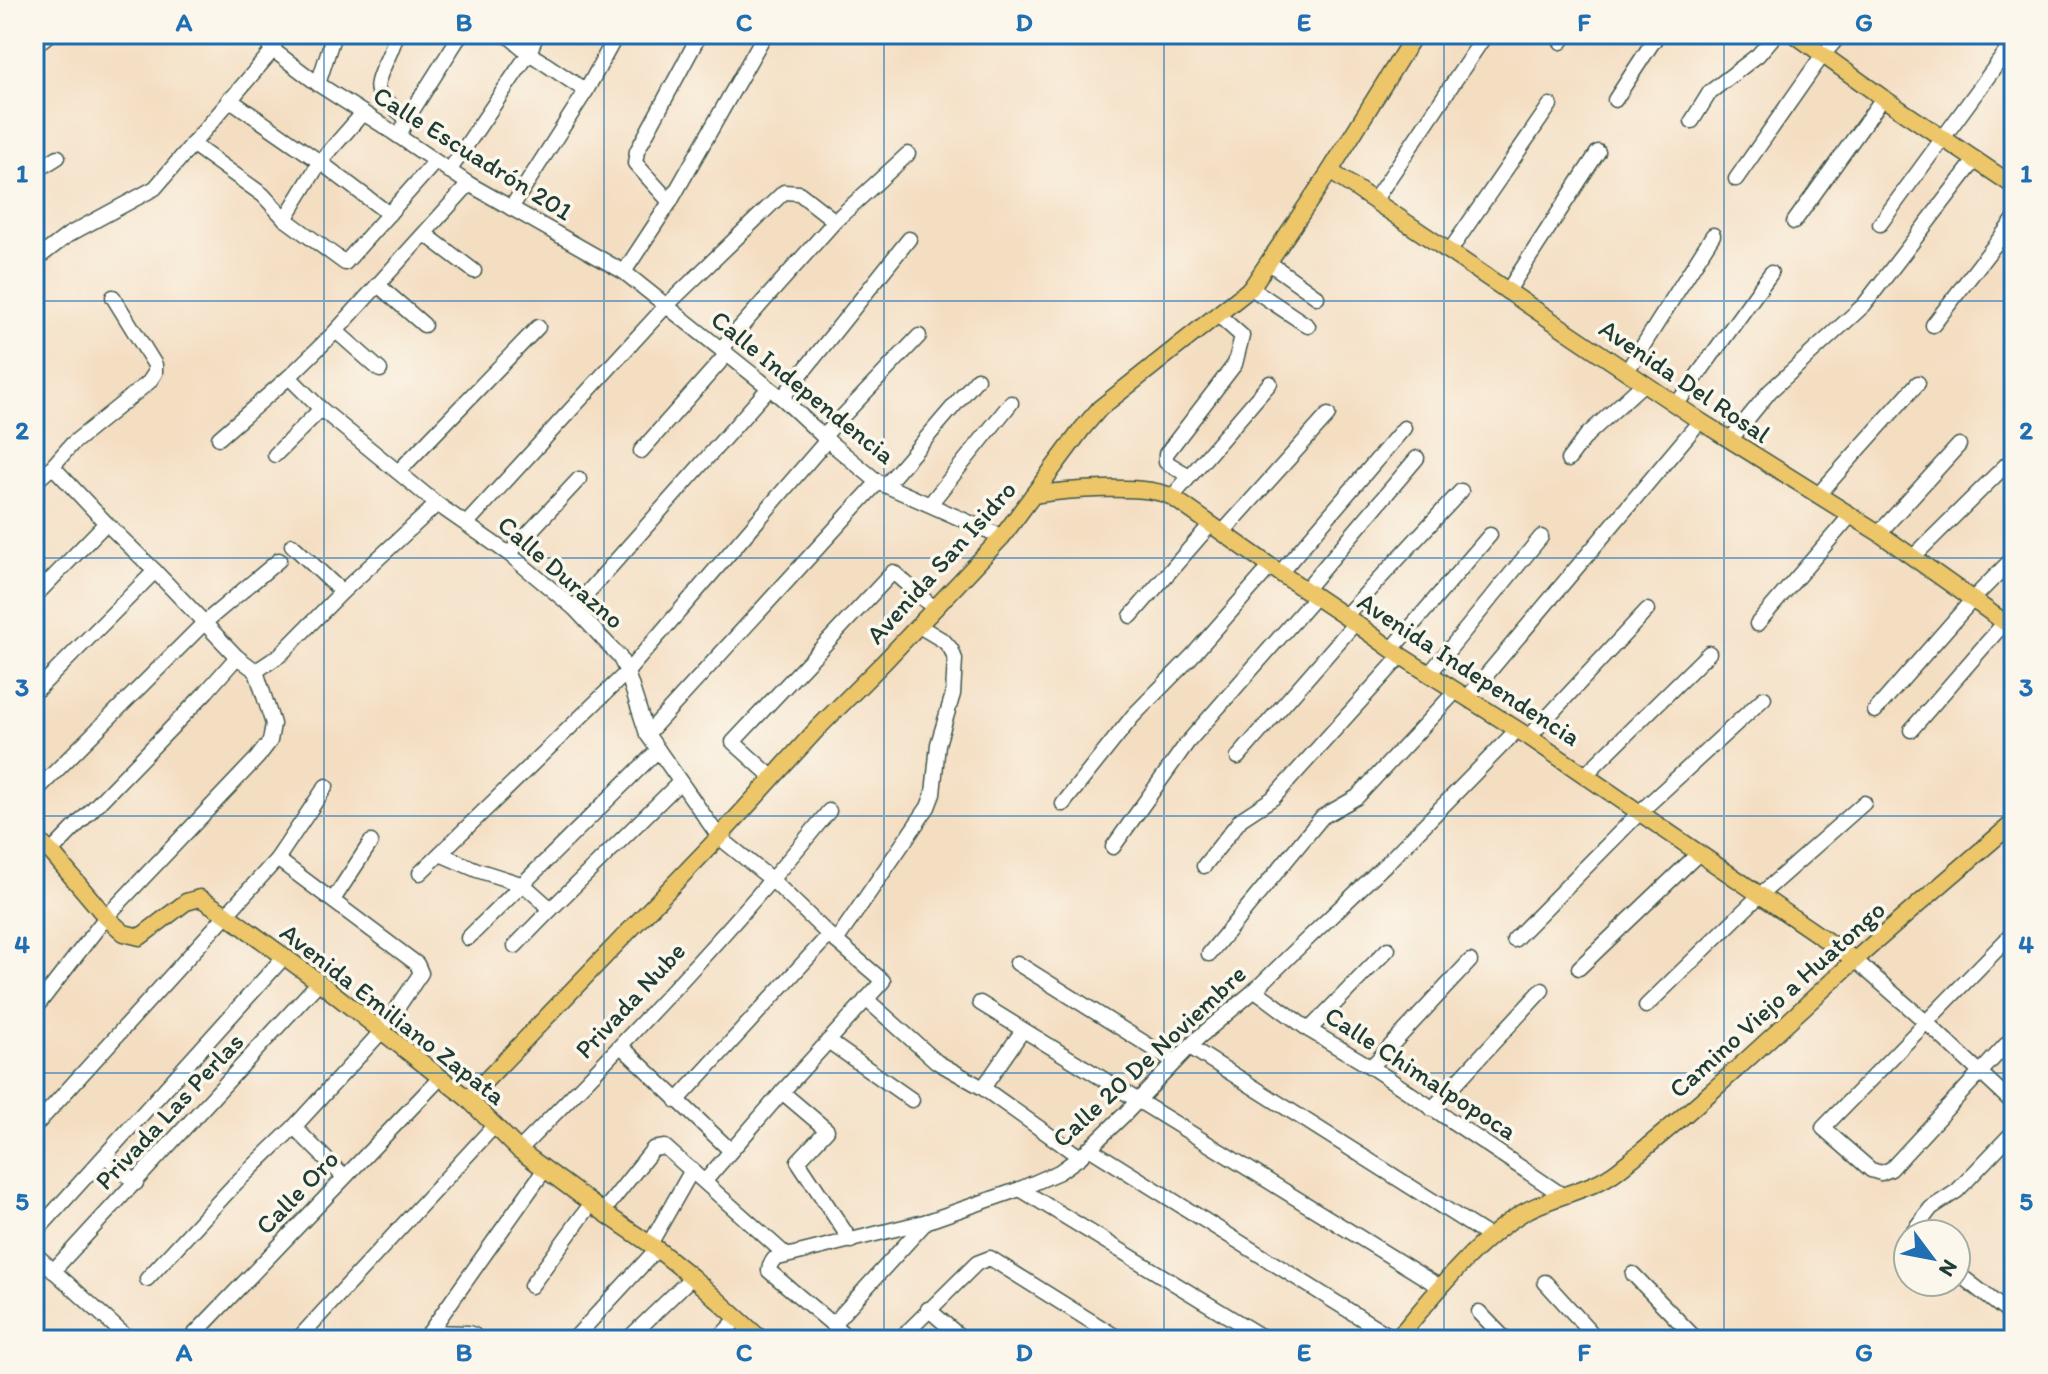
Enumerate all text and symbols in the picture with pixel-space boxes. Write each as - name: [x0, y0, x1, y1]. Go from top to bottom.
- text: A: [175, 6, 193, 38]
- text: B: [456, 6, 473, 38]
- text: C: [736, 6, 753, 38]
- text: D: [1015, 6, 1033, 38]
- text: E: [1297, 6, 1311, 38]
- text: F: [1577, 6, 1591, 38]
- text: G: [1855, 6, 1873, 38]
- street label: Calle Escuadrón 201: [367, 79, 579, 227]
- text: 1: [16, 157, 28, 189]
- text: 1: [2020, 157, 2032, 189]
- street label: Calle Independencia: [705, 303, 902, 471]
- street label: Avenida Del Rosal: [1593, 312, 1777, 450]
- text: 2: [15, 414, 29, 446]
- text: 2: [2019, 414, 2033, 446]
- street label: Avenida San Isidro: [859, 474, 1023, 650]
- street label: Calle Durazno: [491, 508, 631, 636]
- street label: Avenida Independencia: [1352, 585, 1587, 753]
- text: 3: [15, 671, 29, 703]
- text: 3: [2019, 671, 2033, 703]
- street label: Camino Viejo a Huatongo: [1662, 893, 1892, 1105]
- street label: Avenida Emiliano Zapata: [274, 916, 512, 1112]
- text: 4: [14, 928, 30, 960]
- text: 4: [2018, 928, 2034, 960]
- street label: Privada Nube: [568, 935, 692, 1065]
- street label: Calle 20 De Noviembre: [1045, 958, 1253, 1154]
- street label: Calle Chimalpopoca: [1319, 999, 1523, 1147]
- street label: Privada Las Perlas: [88, 1026, 250, 1196]
- street label: Calle Oro: [249, 1143, 345, 1241]
- text: 5: [15, 1185, 29, 1217]
- text: 5: [2019, 1185, 2033, 1217]
- north arrow: [1892, 1218, 1972, 1298]
- text: N: [1933, 1255, 1964, 1282]
- text: A: [175, 1336, 193, 1368]
- text: B: [456, 1336, 473, 1368]
- text: C: [736, 1336, 753, 1368]
- text: D: [1015, 1336, 1033, 1368]
- text: E: [1297, 1336, 1311, 1368]
- text: F: [1577, 1336, 1591, 1368]
- text: G: [1855, 1336, 1873, 1368]

